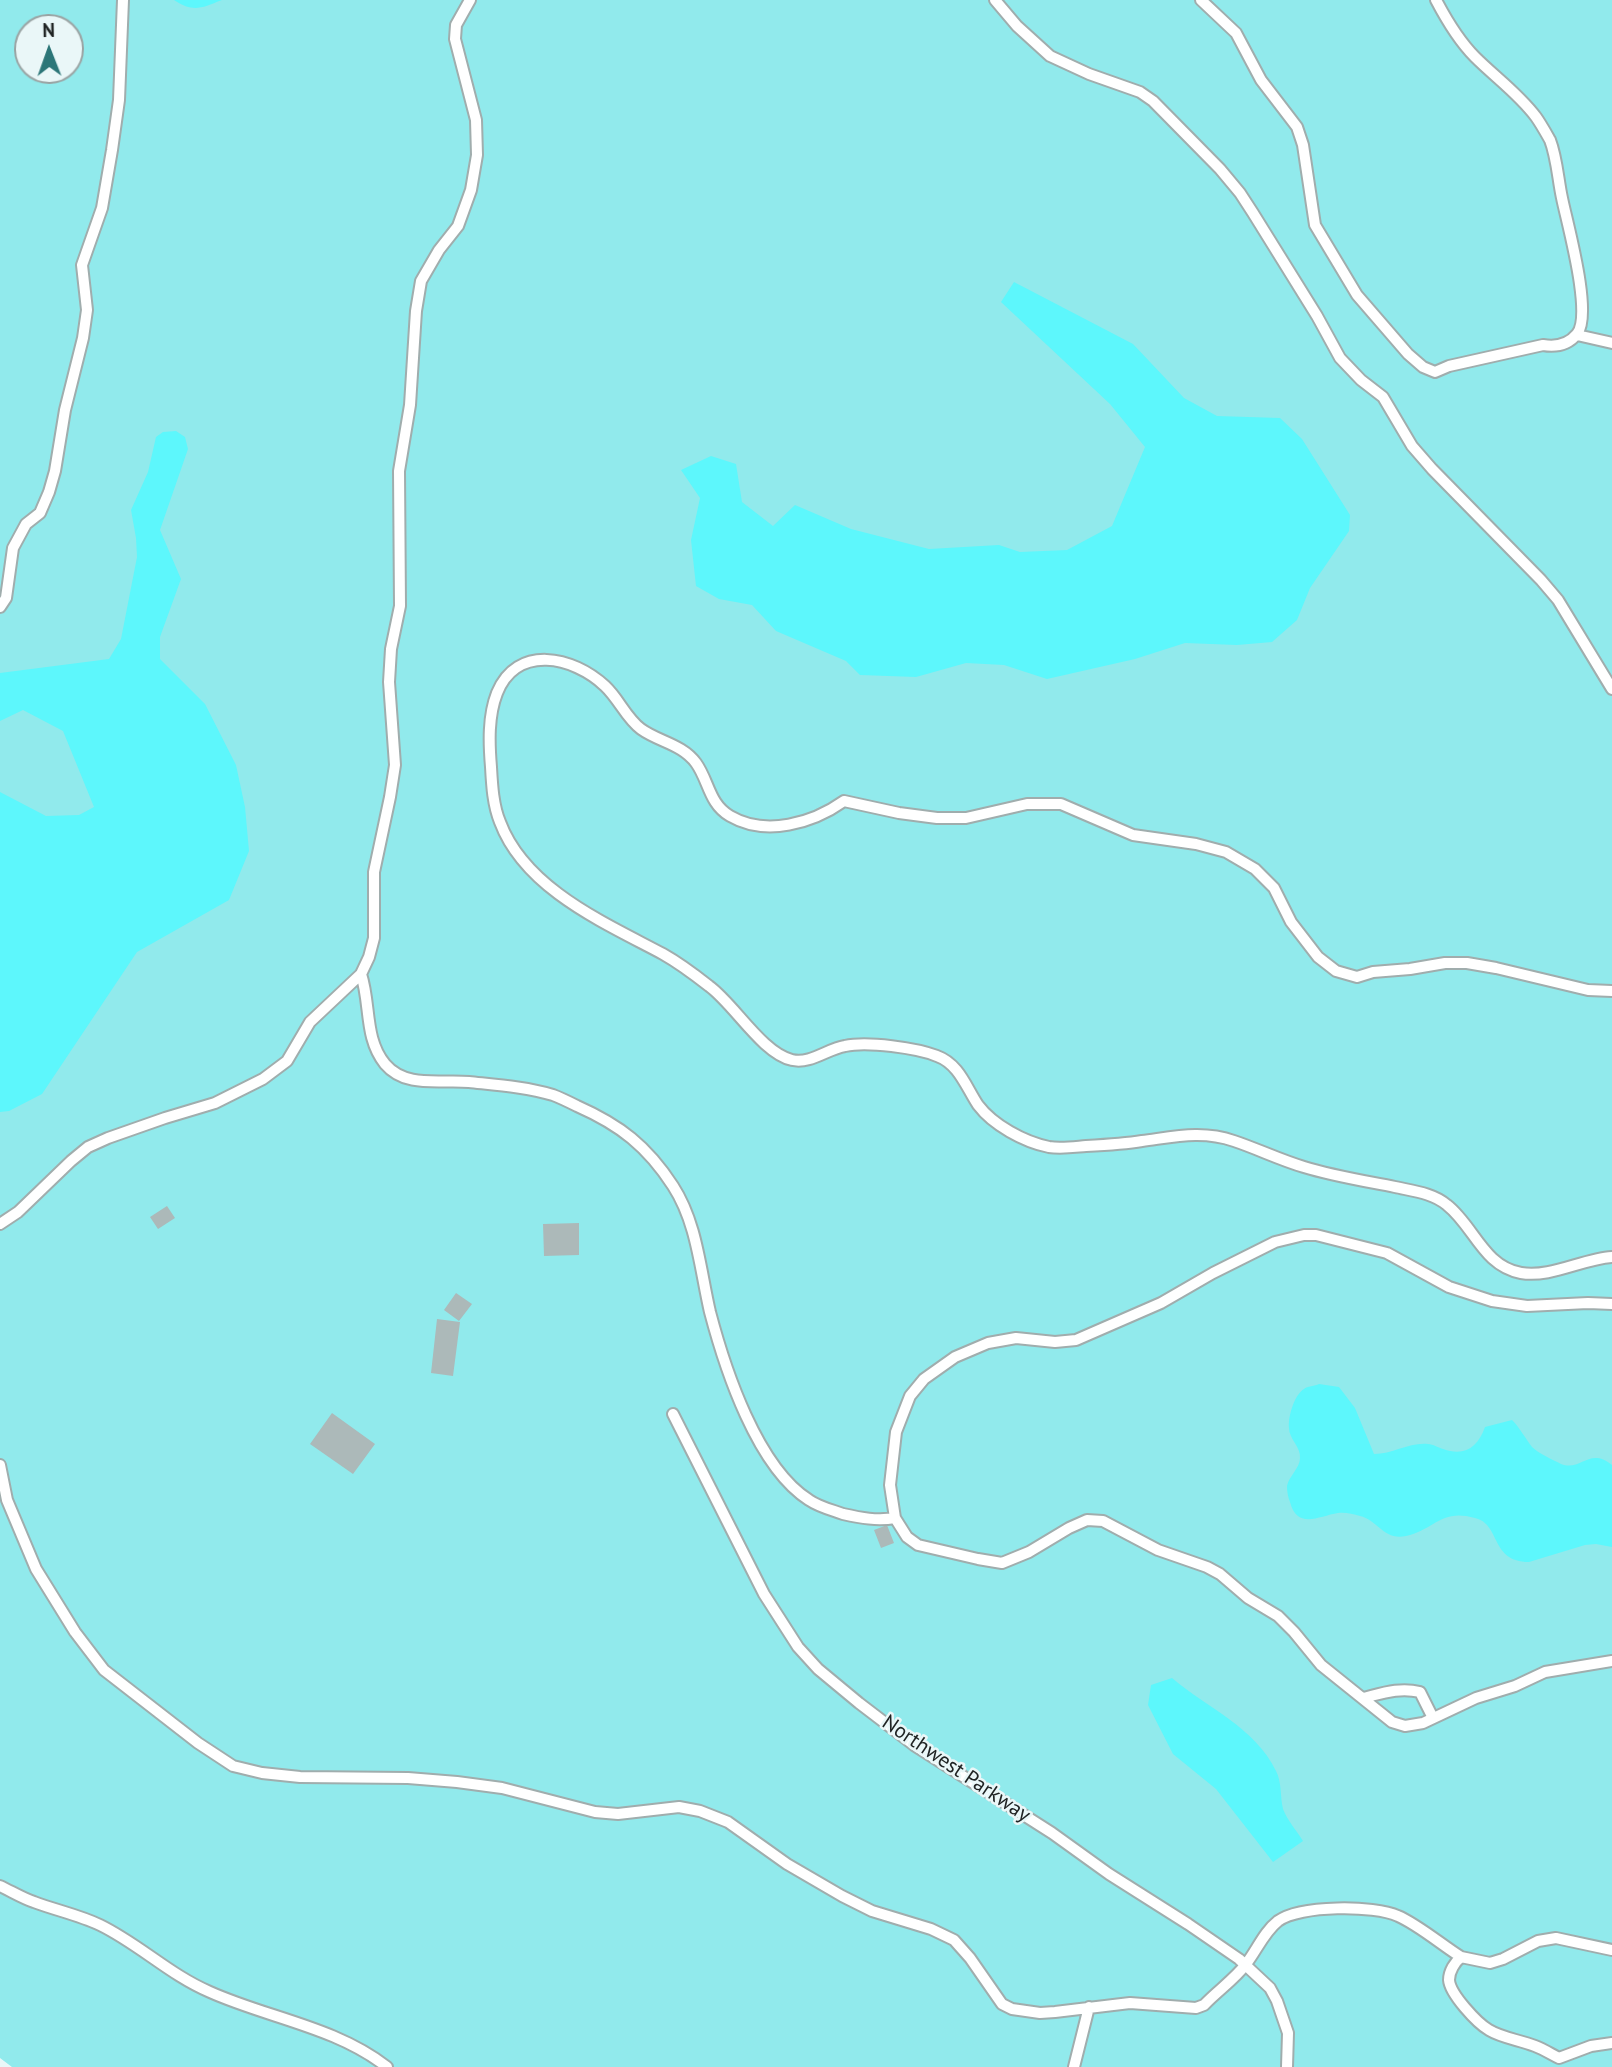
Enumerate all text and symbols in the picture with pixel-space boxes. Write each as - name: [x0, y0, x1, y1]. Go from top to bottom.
- north arrow: [14, 14, 84, 84]
- text: N: [42, 18, 55, 42]
- street label: Northwest Parkway: [877, 1710, 1035, 1828]

